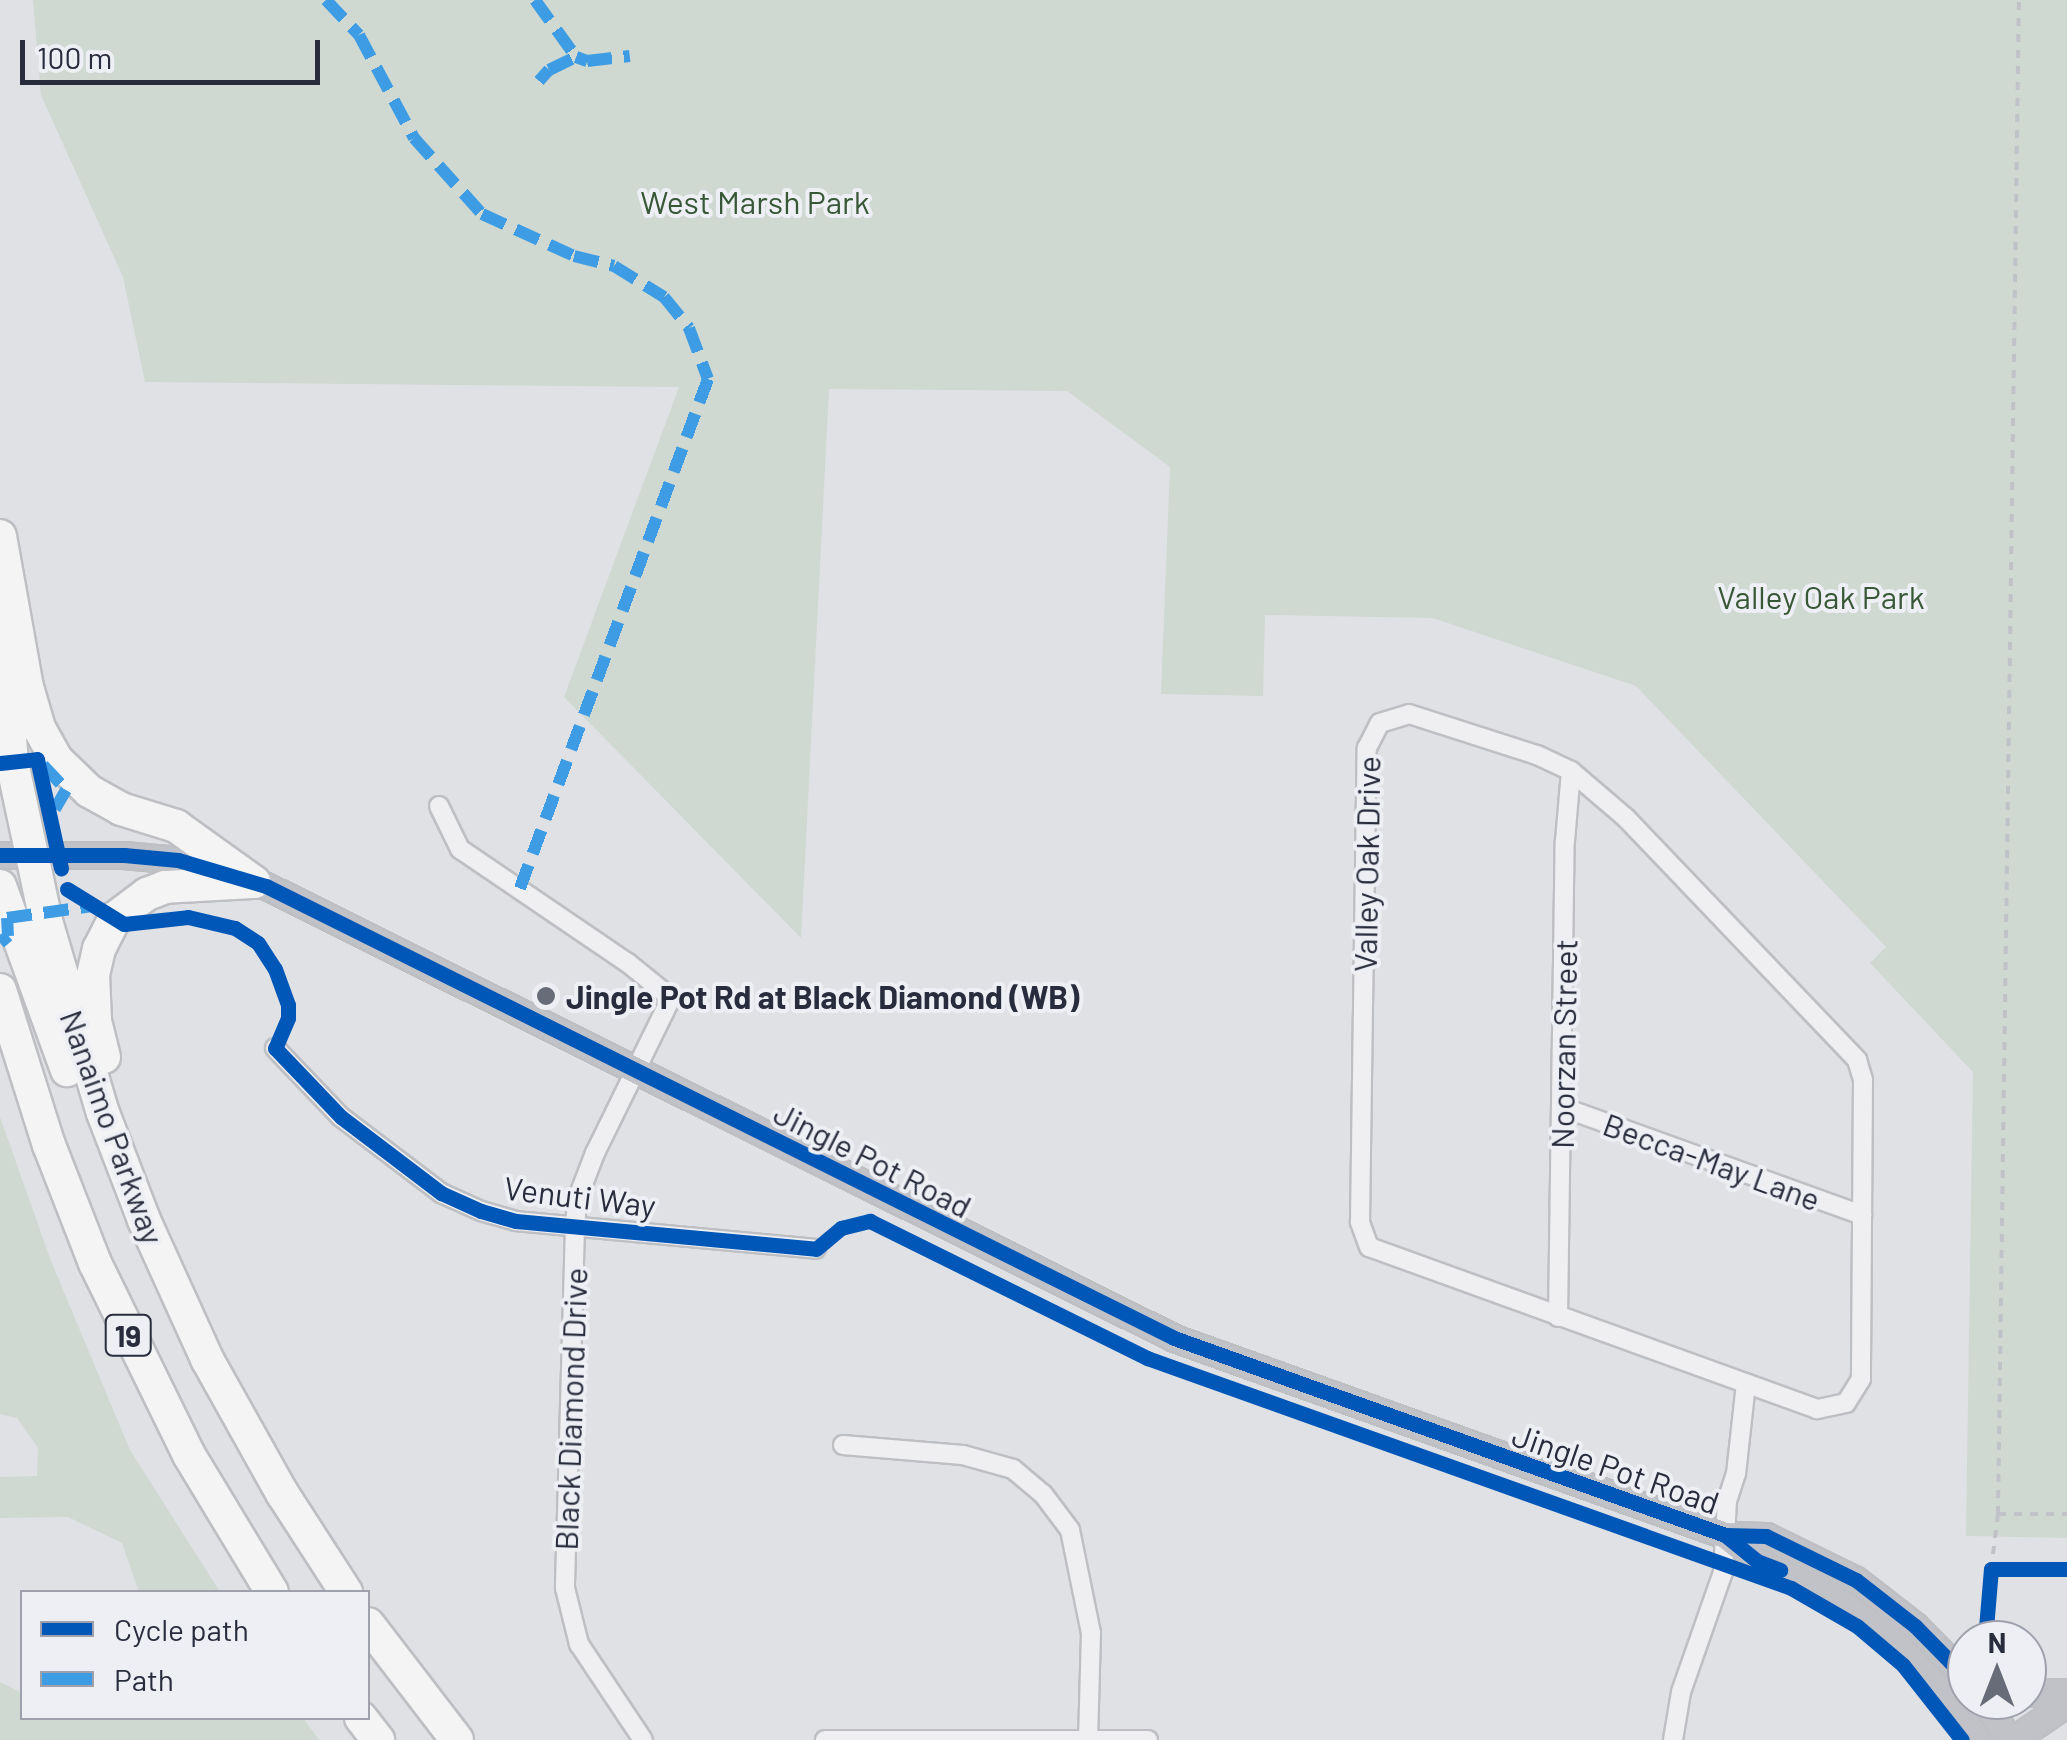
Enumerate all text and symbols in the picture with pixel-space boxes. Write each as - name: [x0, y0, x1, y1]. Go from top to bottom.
- scale bar: [25, 20, 325, 82]
- text: 100 m: [37, 39, 112, 75]
- park label: West Marsh Park: [640, 182, 870, 220]
- park label: Valley Oak Park: [1717, 577, 1925, 615]
- street label: Valley Oak Drive: [1345, 756, 1387, 972]
- street label: Noorzan Street: [1542, 939, 1584, 1149]
- place label: Jingle Pot Rd at Black Diamond (WB): [566, 977, 1079, 1015]
- marker: Jingle Pot Rd at Black Diamond (WB): [535, 985, 557, 1007]
- street label: Nanaimo Parkway: [53, 1005, 173, 1249]
- street label: Jingle Pot Road: [768, 1093, 978, 1225]
- street label: Becca-May Lane: [1598, 1104, 1826, 1218]
- street label: Venuti Way: [502, 1168, 658, 1224]
- street label: Black Diamond Drive: [546, 1267, 594, 1551]
- road number: 19: [103, 1310, 153, 1360]
- street label: Jingle Pot Road: [1508, 1415, 1724, 1521]
- legend: [20, 1590, 370, 1720]
- text: Cycle path: [114, 1611, 249, 1647]
- north arrow: [1947, 1620, 2047, 1720]
- text: N: [1988, 1625, 2006, 1659]
- text: Path: [114, 1661, 174, 1697]

